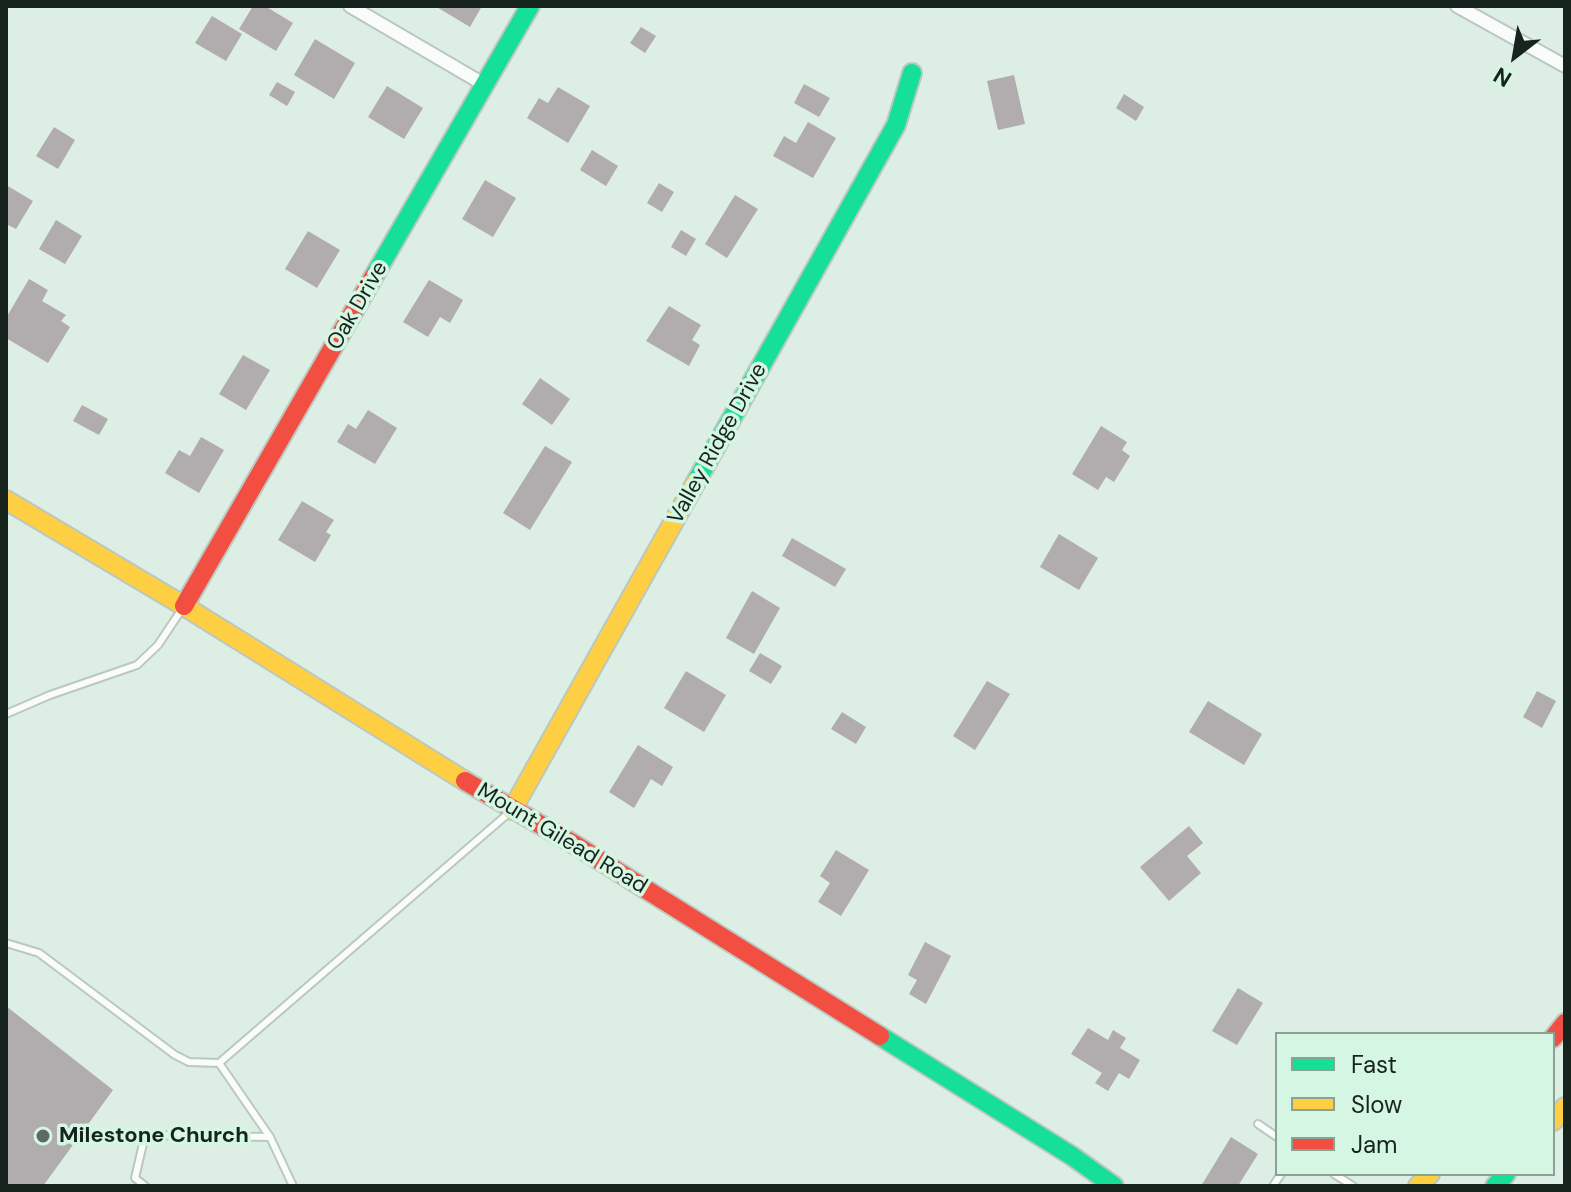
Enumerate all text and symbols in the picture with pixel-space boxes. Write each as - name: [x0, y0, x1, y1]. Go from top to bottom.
- north arrow: [1475, 16, 1555, 96]
- text: N: [1488, 60, 1517, 94]
- street label: Oak Drive: [322, 257, 394, 355]
- street label: Valley Ridge Drive: [663, 359, 773, 529]
- street label: Mount Gilead Road: [472, 778, 652, 900]
- legend: [1275, 1032, 1555, 1176]
- text: Fast: [1351, 1049, 1397, 1080]
- text: Slow: [1351, 1089, 1402, 1120]
- place label: Milestone Church: [59, 1123, 249, 1149]
- marker: Milestone Church: [34, 1127, 52, 1145]
- text: Jam: [1351, 1129, 1397, 1160]

